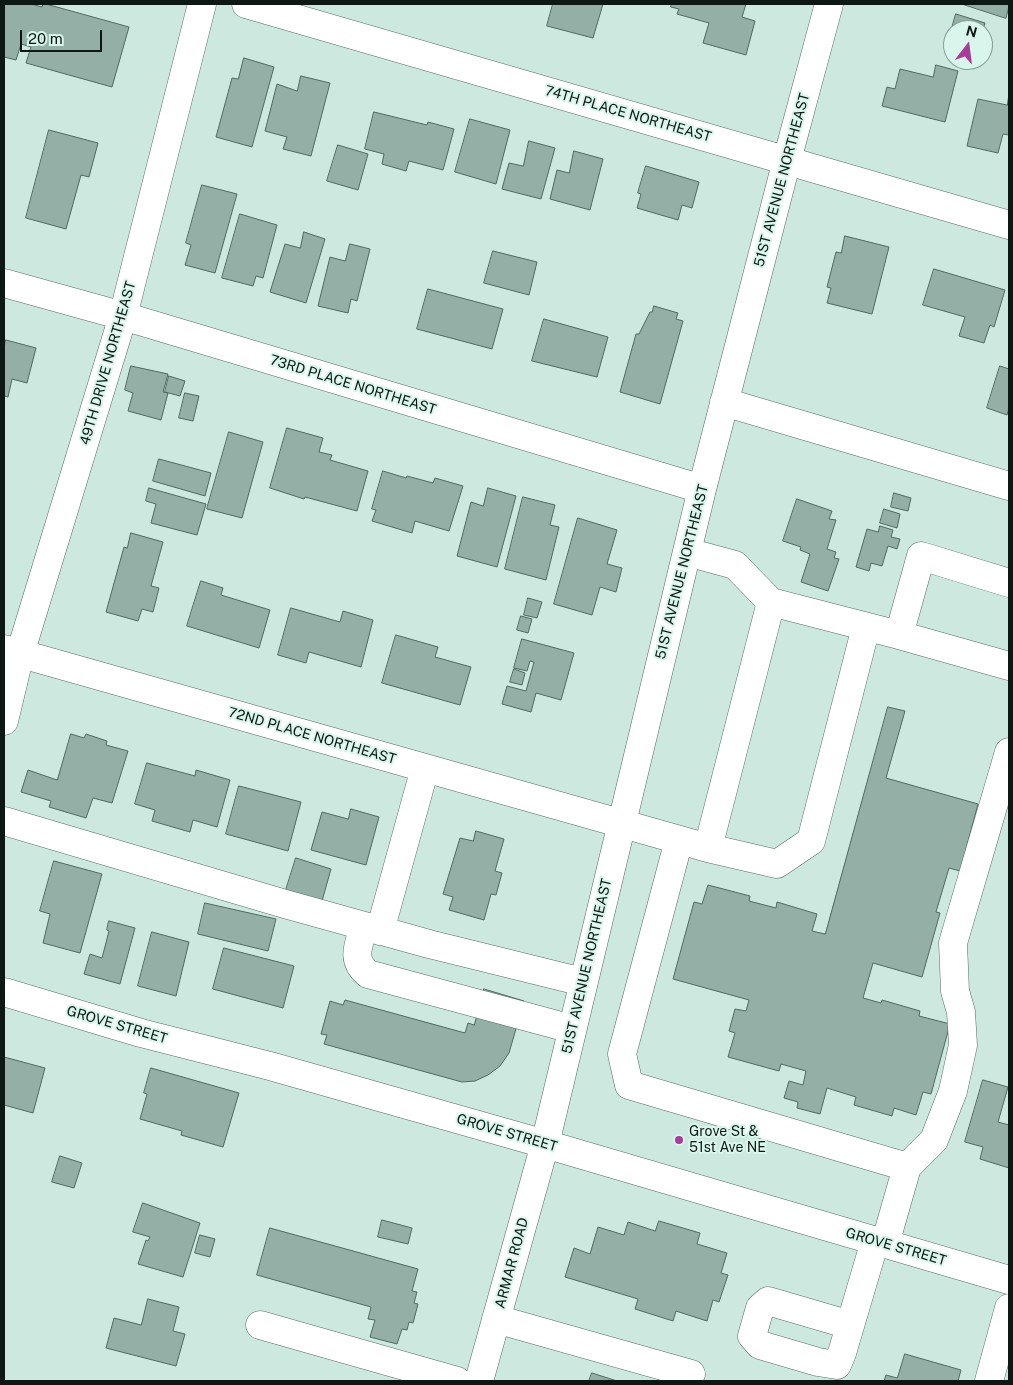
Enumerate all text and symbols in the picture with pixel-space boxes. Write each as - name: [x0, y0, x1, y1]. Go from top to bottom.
- scale bar: [22, 20, 105, 52]
- north arrow: [943, 20, 993, 70]
- text: N: [964, 22, 979, 41]
- text: 20 m: [28, 30, 63, 47]
- street label: 74TH PLACE NORTHEAST: [543, 82, 713, 146]
- street label: 51ST AVENUE NORTHEAST: [751, 91, 813, 269]
- street label: 49TH DRIVE NORTHEAST: [77, 279, 139, 447]
- street label: 73RD PLACE NORTHEAST: [268, 352, 438, 418]
- street label: 51ST AVENUE NORTHEAST: [652, 483, 712, 661]
- street label: 72ND PLACE NORTHEAST: [226, 704, 398, 768]
- street label: 51ST AVENUE NORTHEAST: [559, 877, 615, 1055]
- street label: GROVE STREET: [65, 1003, 169, 1047]
- street label: GROVE STREET: [455, 1111, 559, 1155]
- place label: Grove St & 51st Ave NE: [689, 1124, 766, 1156]
- marker: Grove St & 51st Ave NE: [673, 1134, 685, 1146]
- street label: ARMAR ROAD: [492, 1216, 532, 1310]
- street label: GROVE STREET: [844, 1225, 948, 1269]

